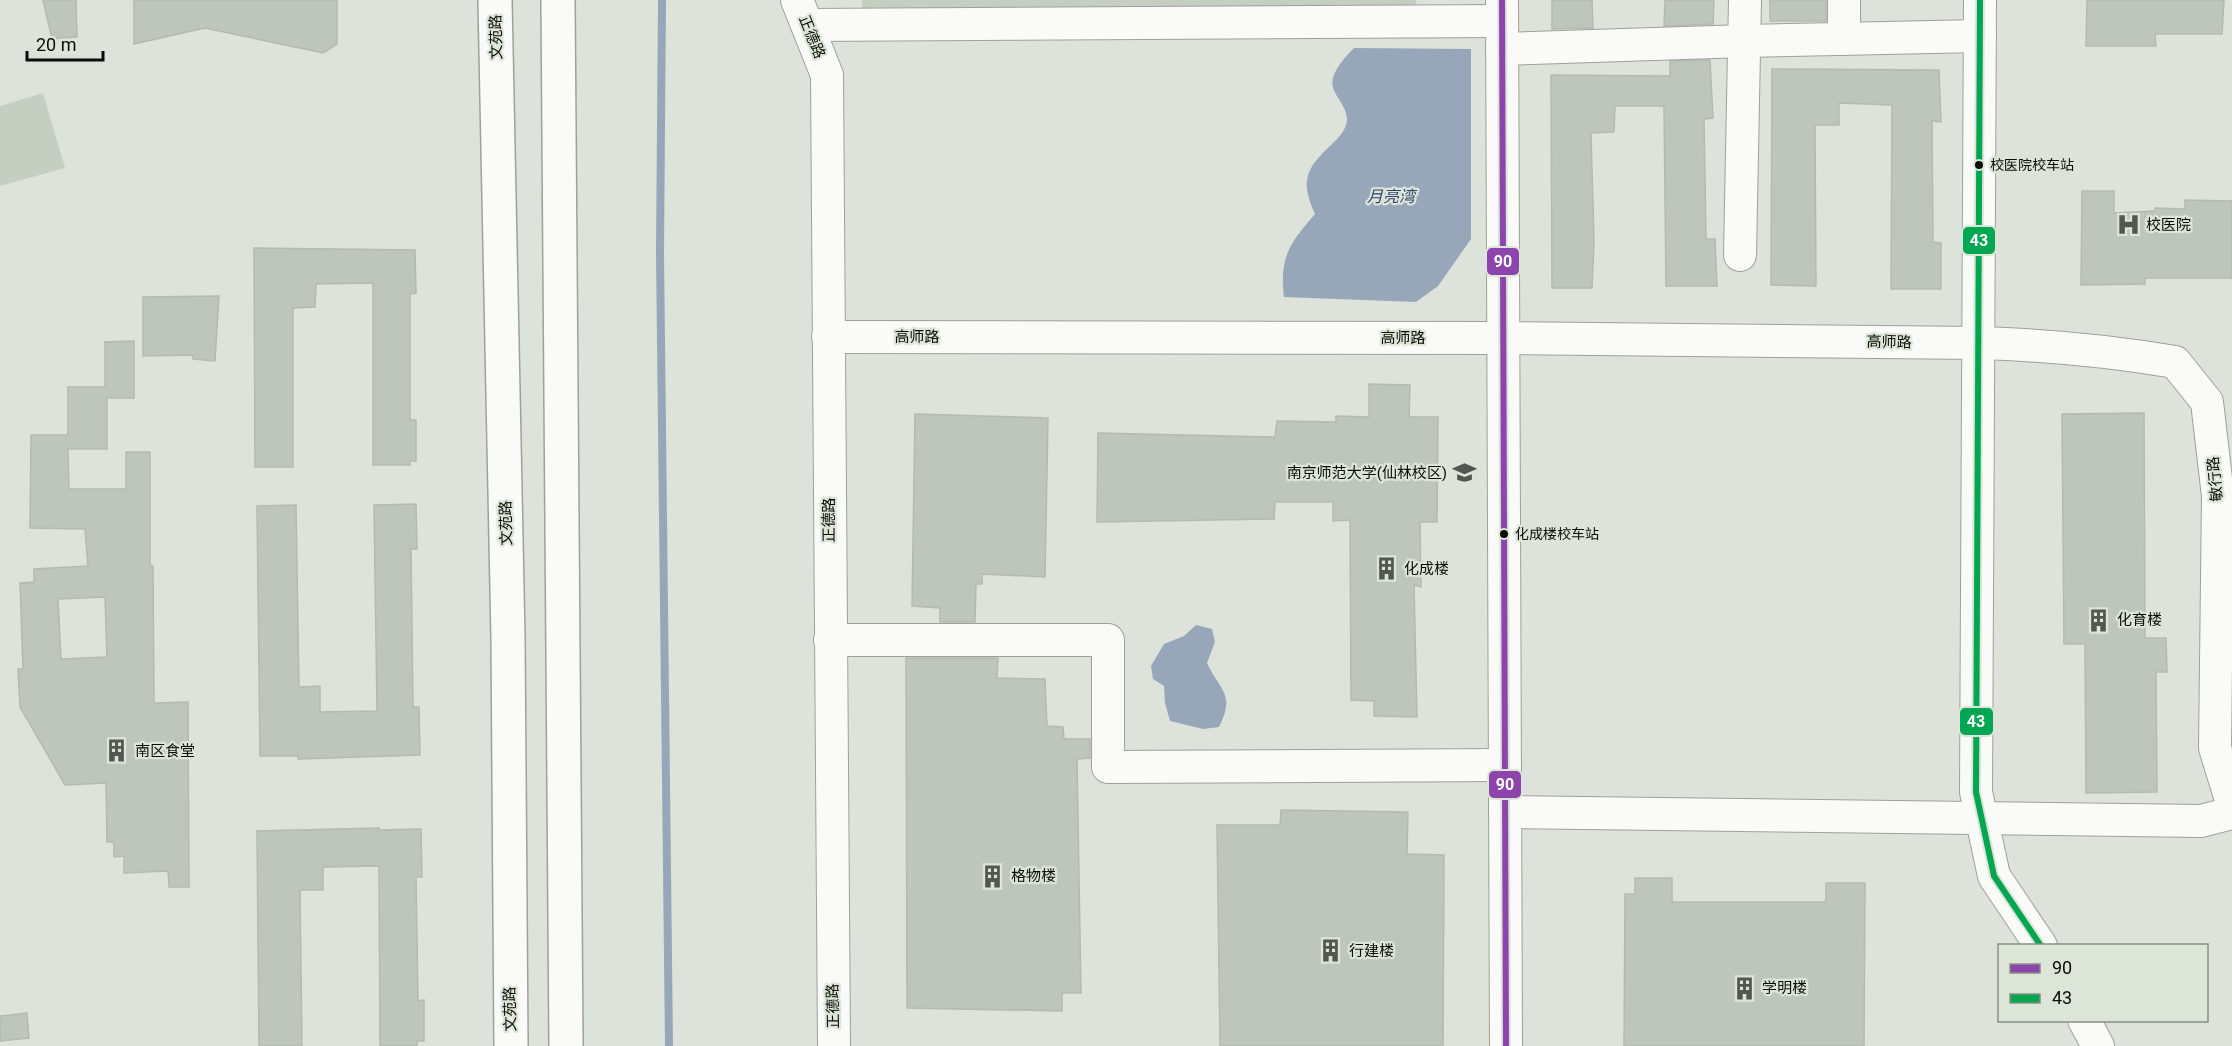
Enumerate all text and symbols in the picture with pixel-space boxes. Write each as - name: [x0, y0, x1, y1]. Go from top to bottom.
- street label: 正德路: [795, 13, 829, 61]
- street label: 文苑路: [487, 14, 505, 60]
- scale bar: [27, 24, 104, 62]
- text: 20 m: [36, 34, 76, 55]
- place label: 校医院校车站: [1990, 157, 2074, 173]
- marker: 校医院校车站: [1973, 159, 1985, 171]
- water label: 月亮湾: [1367, 187, 1418, 206]
- hospital icon: 校医院: [2115, 212, 2141, 238]
- place label: 校医院: [2146, 216, 2191, 234]
- line badge: 43: [1962, 226, 1996, 255]
- text: 43: [1970, 231, 1988, 250]
- line badge: 90: [1486, 247, 1520, 276]
- text: 90: [1494, 252, 1512, 271]
- street label: 高师路: [894, 328, 940, 346]
- street label: 高师路: [1380, 329, 1426, 347]
- street label: 高师路: [1866, 333, 1912, 351]
- street label: 敏行路: [2204, 456, 2226, 502]
- school or university icon: 南京师范大学(仙林校区): [1452, 460, 1478, 486]
- place label: 南京师范大学(仙林校区): [1287, 464, 1447, 482]
- street label: 正德路: [820, 497, 838, 543]
- street label: 文苑路: [497, 500, 515, 546]
- place label: 化成楼校车站: [1515, 526, 1599, 542]
- marker: 化成楼校车站: [1498, 528, 1510, 540]
- building icon: 化成楼: [1373, 556, 1399, 582]
- place label: 化成楼: [1404, 560, 1449, 578]
- building icon: 化育楼: [2086, 607, 2112, 633]
- place label: 化育楼: [2117, 611, 2162, 629]
- line badge: 43: [1959, 707, 1994, 736]
- text: 43: [1967, 712, 1985, 731]
- building icon: 南区食堂: [104, 738, 130, 764]
- place label: 南区食堂: [135, 742, 195, 760]
- line badge: 90: [1488, 770, 1522, 799]
- text: 90: [1496, 775, 1514, 794]
- building icon: 格物楼: [980, 863, 1006, 889]
- place label: 格物楼: [1011, 867, 1056, 885]
- building icon: 行建楼: [1318, 938, 1344, 964]
- place label: 行建楼: [1349, 942, 1394, 960]
- legend: [1998, 944, 2208, 1022]
- text: 90: [2052, 957, 2072, 978]
- building icon: 学明楼: [1731, 975, 1757, 1001]
- place label: 学明楼: [1762, 979, 1807, 997]
- street label: 正德路: [824, 983, 842, 1029]
- street label: 文苑路: [501, 986, 519, 1032]
- text: 43: [2052, 987, 2072, 1008]

